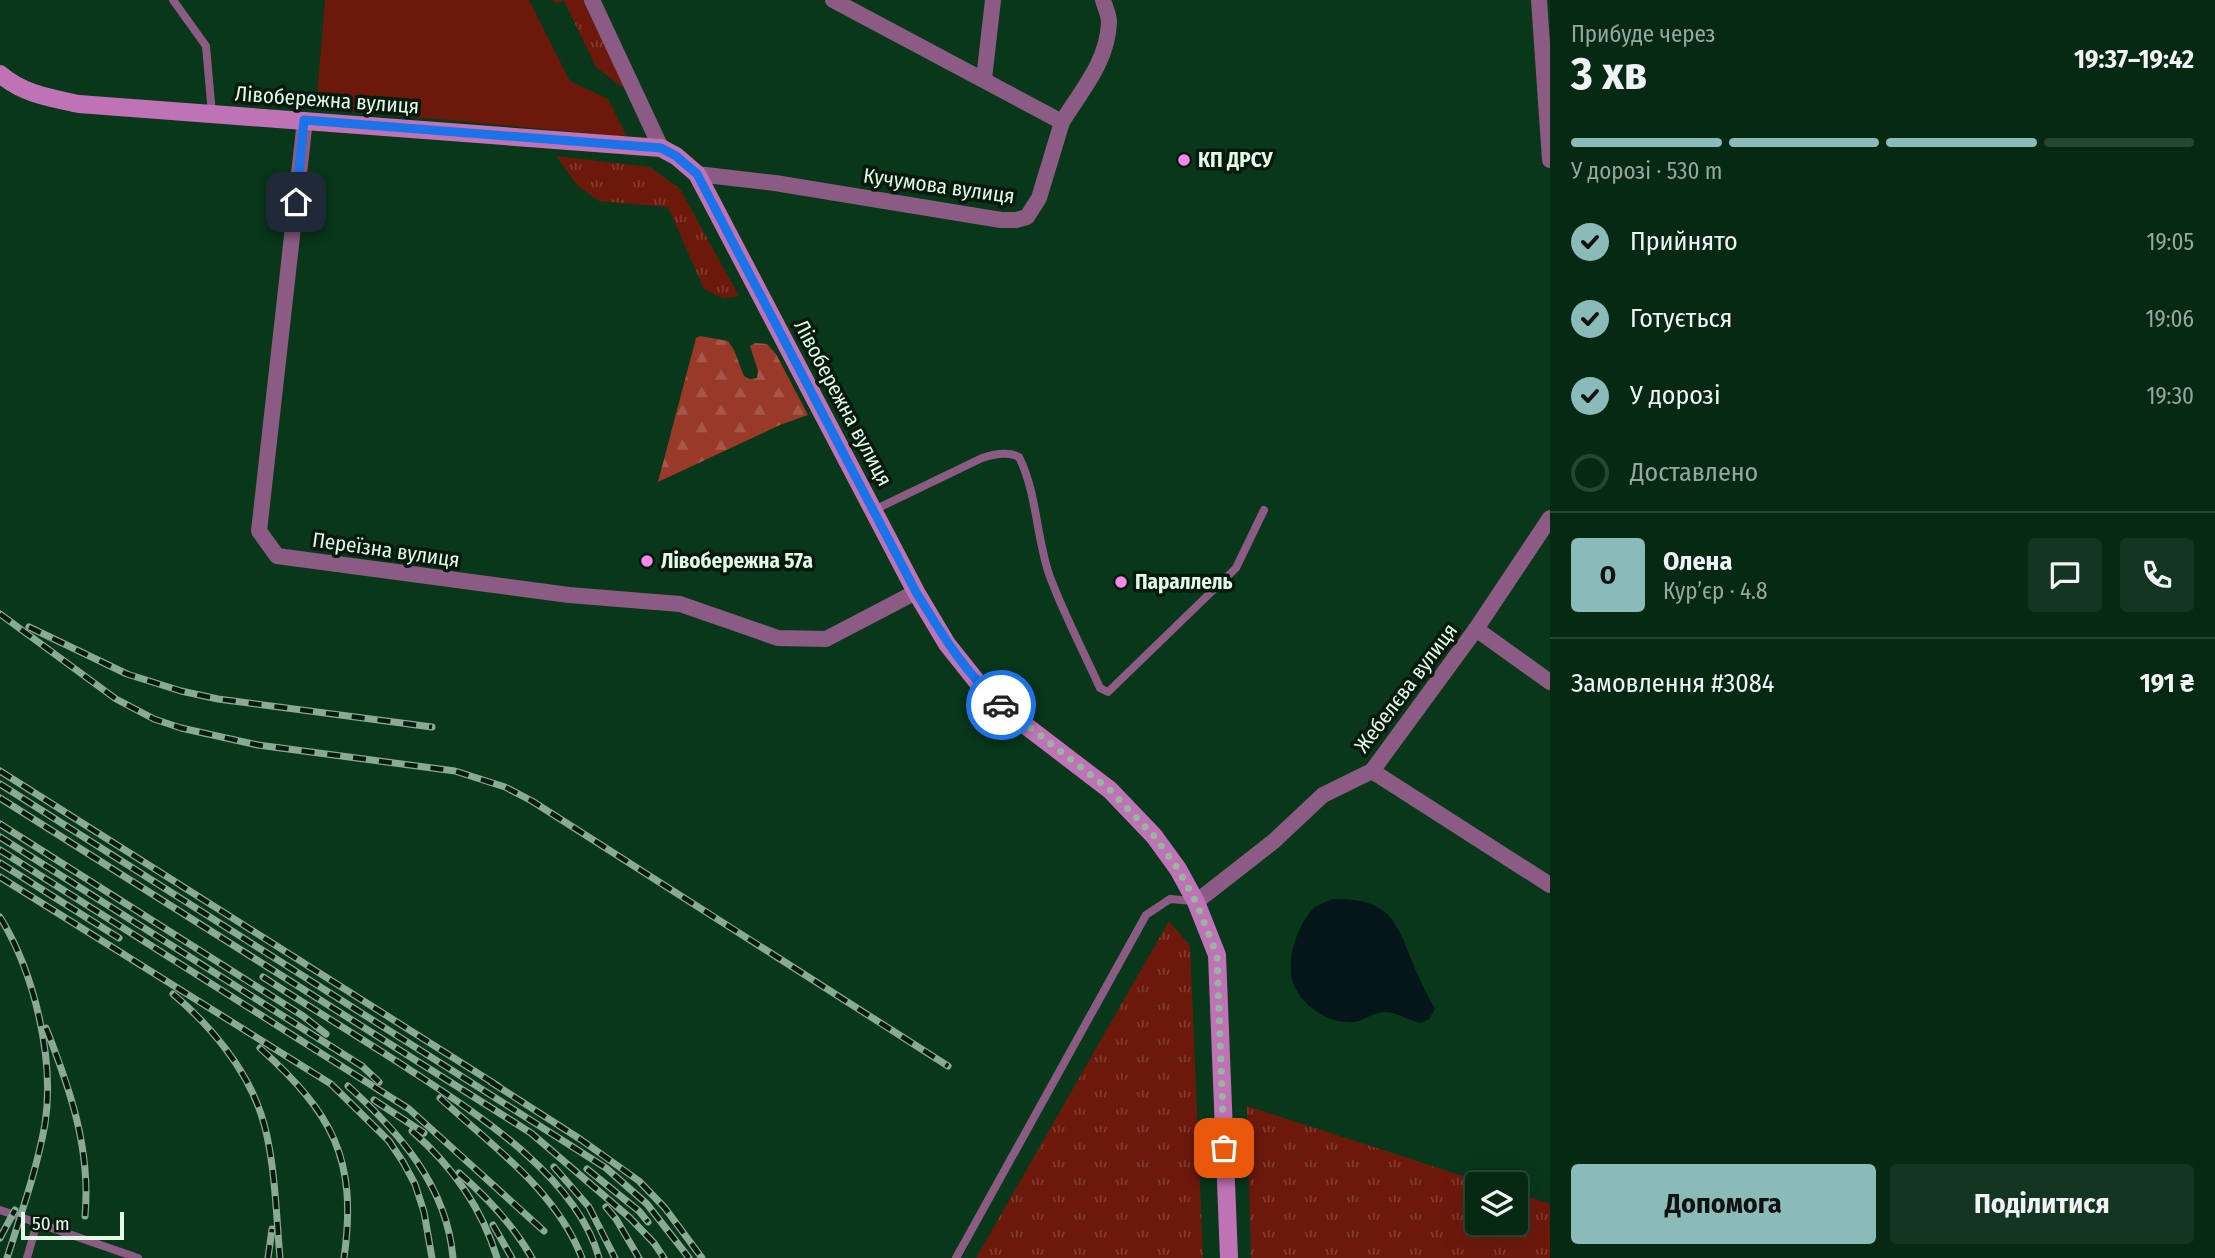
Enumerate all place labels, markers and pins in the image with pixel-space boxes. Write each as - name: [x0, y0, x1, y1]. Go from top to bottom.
- place label: КП ДРСУ: [1198, 147, 1273, 173]
- marker: КП ДРСУ: [1176, 152, 1192, 168]
- pin: [266, 172, 326, 232]
- place label: Лівобережна 57а: [661, 548, 813, 574]
- marker: Лівобережна 57а: [639, 553, 655, 569]
- place label: Параллель: [1135, 569, 1233, 595]
- marker: Параллель: [1113, 574, 1129, 590]
- pin: [1194, 1118, 1254, 1178]

